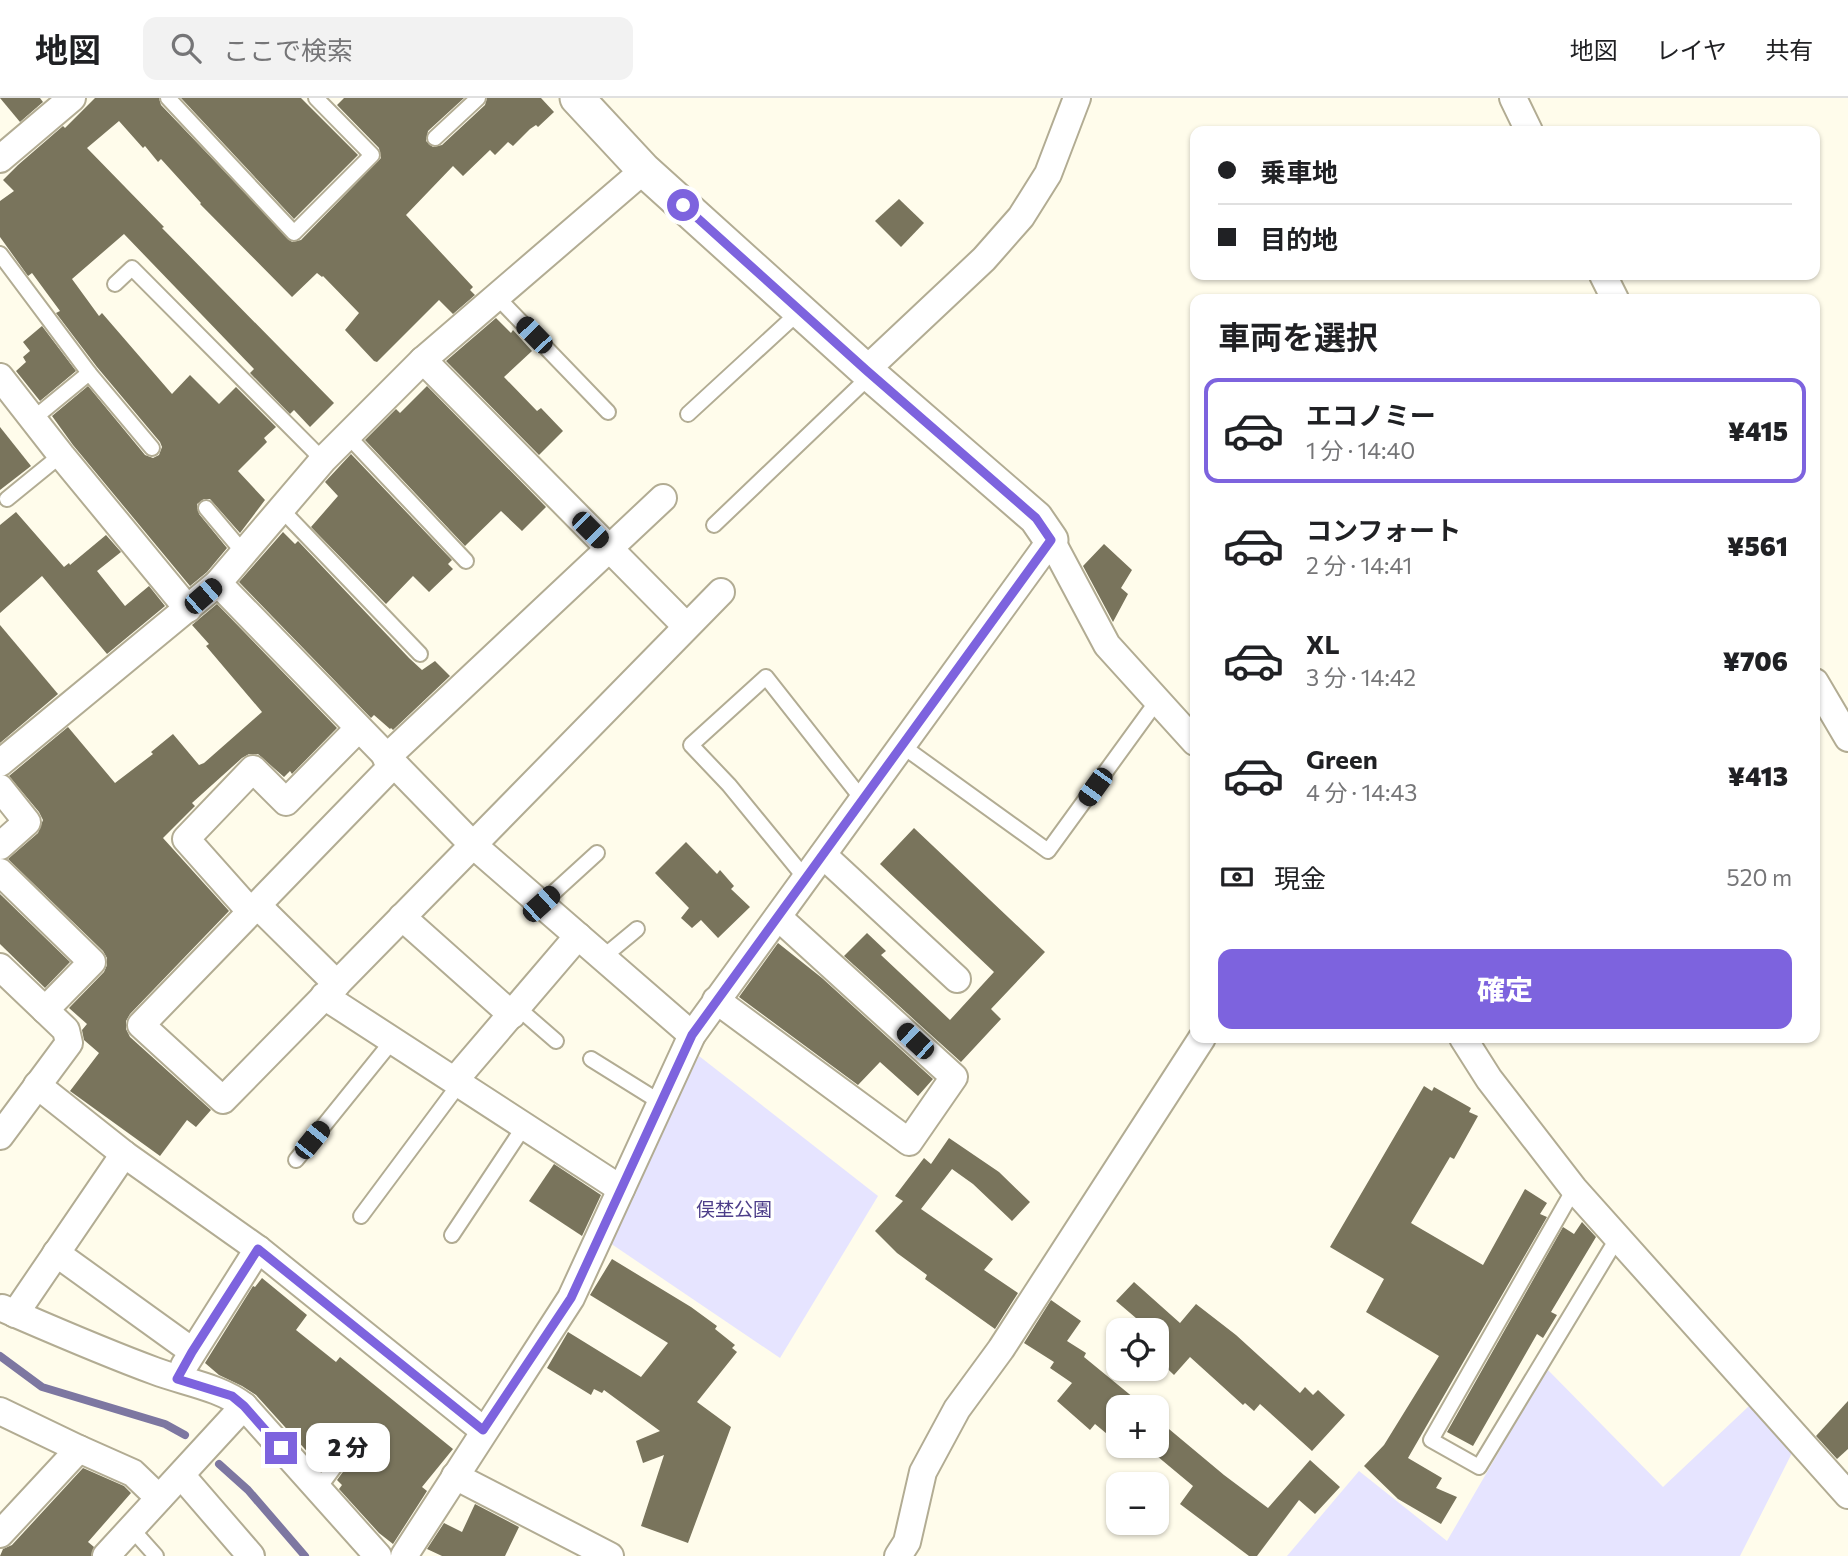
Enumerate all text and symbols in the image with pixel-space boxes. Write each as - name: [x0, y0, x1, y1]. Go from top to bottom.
- search box: [143, 17, 633, 80]
- text: 地図: [35, 28, 101, 69]
- icon: search: [167, 29, 205, 67]
- text: ここで検索: [223, 34, 353, 65]
- text: 地図: [1570, 35, 1618, 64]
- text: レイヤ: [1656, 35, 1727, 64]
- text: 共有: [1765, 35, 1813, 64]
- text: 乗車地: [1260, 156, 1338, 187]
- route start: [667, 189, 699, 221]
- text: 目的地: [1260, 223, 1338, 254]
- car: [512, 313, 557, 357]
- text: 車両を選択: [1218, 316, 1378, 356]
- icon: car: [1222, 399, 1285, 462]
- text: エコノミー: [1306, 399, 1436, 430]
- text: ¥415: [1728, 415, 1788, 446]
- text: 1 分 · 14:40: [1306, 436, 1415, 464]
- car: [568, 508, 613, 552]
- icon: car: [1222, 514, 1285, 577]
- text: コンフォート: [1306, 514, 1461, 545]
- text: ¥561: [1727, 530, 1788, 561]
- text: 2 分 · 14:41: [1306, 551, 1412, 579]
- car: [181, 574, 226, 618]
- text: XL: [1306, 628, 1340, 659]
- icon: car: [1222, 629, 1285, 692]
- text: ¥706: [1723, 645, 1788, 676]
- text: 3 分 · 14:42: [1306, 663, 1416, 691]
- text: Green: [1306, 743, 1378, 774]
- icon: car: [1222, 744, 1285, 807]
- text: ¥413: [1728, 760, 1788, 791]
- car: [1075, 764, 1116, 810]
- text: 4 分 · 14:43: [1306, 778, 1417, 806]
- icon: cash: [1218, 858, 1256, 896]
- text: 現金: [1274, 862, 1326, 893]
- text: 520 m: [1727, 863, 1792, 891]
- car: [519, 882, 564, 926]
- button: 確定: [1218, 949, 1792, 1029]
- car: [893, 1019, 938, 1063]
- car: [291, 1117, 334, 1163]
- park label: 俣埜公園: [696, 1197, 772, 1220]
- map controls: [1106, 1318, 1169, 1535]
- button: locate: [1106, 1318, 1169, 1381]
- button: +: [1106, 1395, 1169, 1458]
- callout: 2 分: [306, 1424, 390, 1472]
- route end: [265, 1432, 297, 1464]
- text: 2 分: [328, 1433, 368, 1461]
- button: −: [1106, 1472, 1169, 1535]

